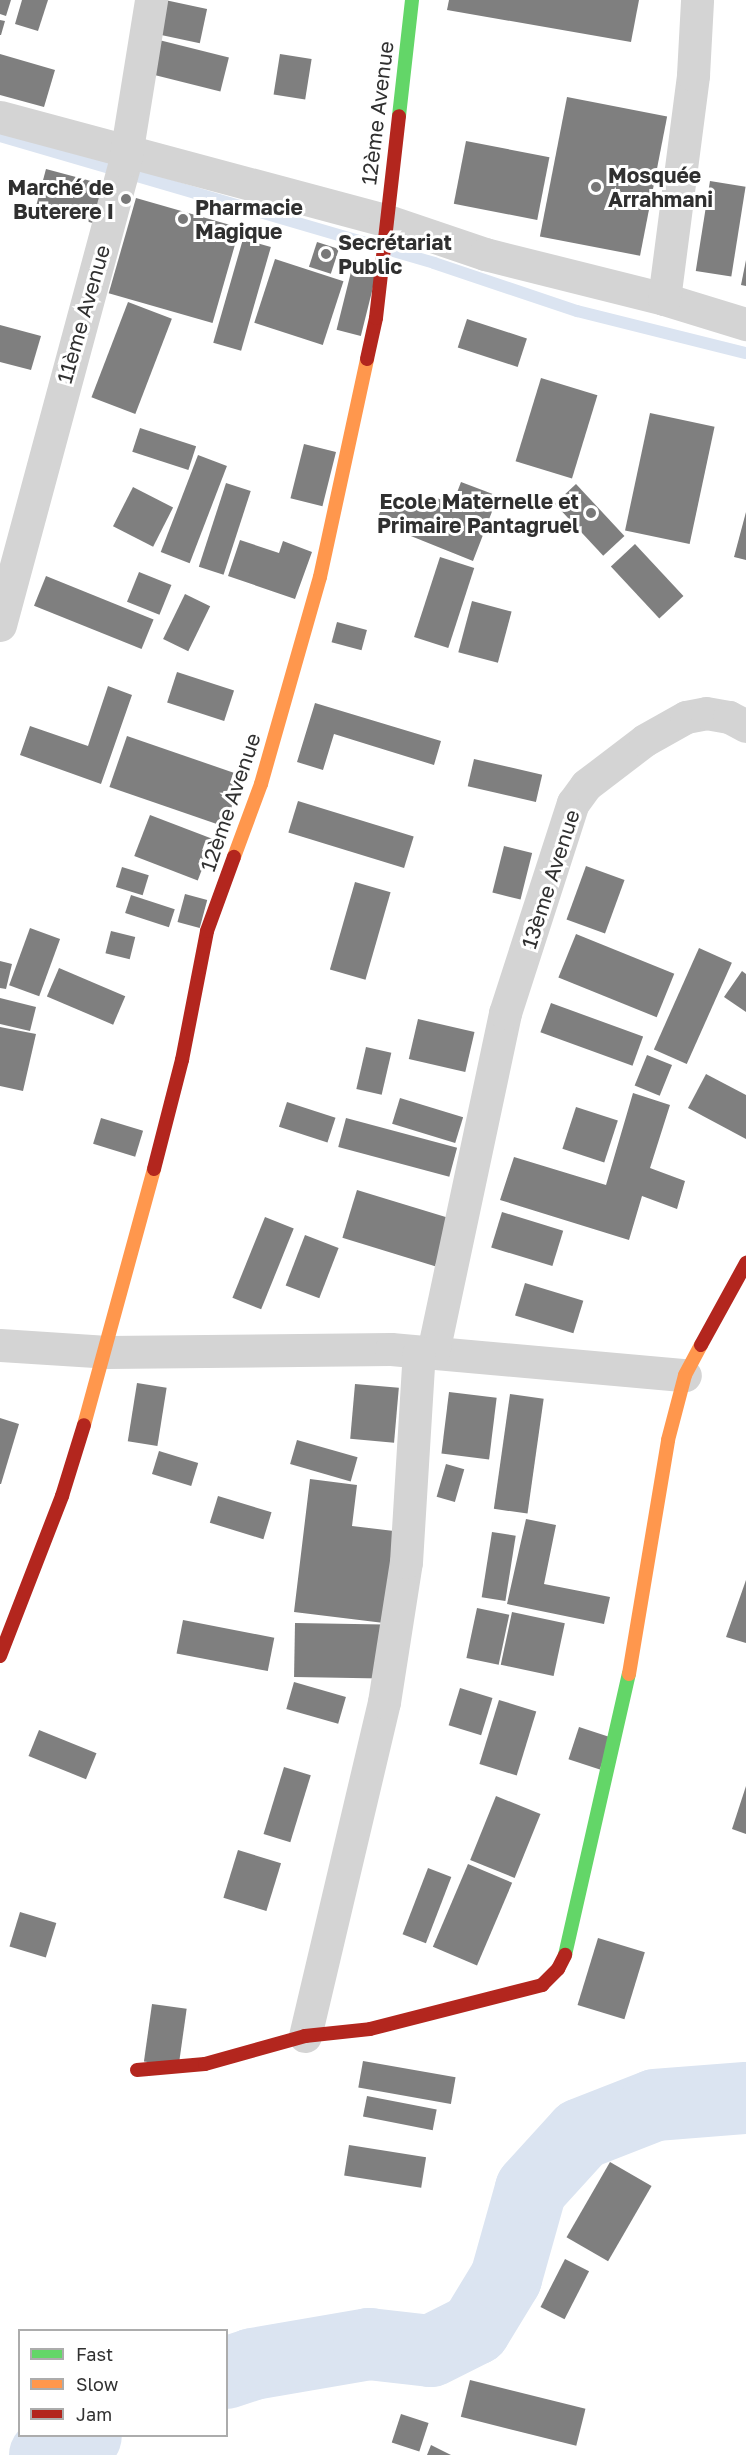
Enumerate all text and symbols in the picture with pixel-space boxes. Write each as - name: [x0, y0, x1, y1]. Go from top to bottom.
- street label: 12ème Avenue: [356, 40, 398, 186]
- place label: Mosquée Arrahmani: [608, 162, 713, 212]
- place label: Marché de Buterere I: [8, 174, 114, 224]
- marker: Mosquée Arrahmani: [589, 180, 603, 194]
- marker: Marché de Buterere I: [119, 192, 133, 206]
- place label: Pharmacie Magique: [195, 194, 303, 244]
- marker: Pharmacie Magique: [176, 212, 190, 226]
- place label: Secrétariat Public: [338, 229, 452, 279]
- street label: 11ème Avenue: [51, 242, 115, 386]
- marker: Secrétariat Public: [319, 247, 333, 261]
- place label: Ecole Maternelle et Primaire Pantagruel: [377, 488, 579, 538]
- marker: Ecole Maternelle et Primaire Pantagruel: [584, 506, 598, 520]
- street label: 12ème Avenue: [195, 729, 265, 875]
- street label: 13ème Avenue: [516, 806, 584, 952]
- legend: [18, 2329, 228, 2437]
- text: Fast: [76, 2343, 113, 2365]
- text: Slow: [76, 2373, 118, 2395]
- text: Jam: [76, 2403, 112, 2425]

